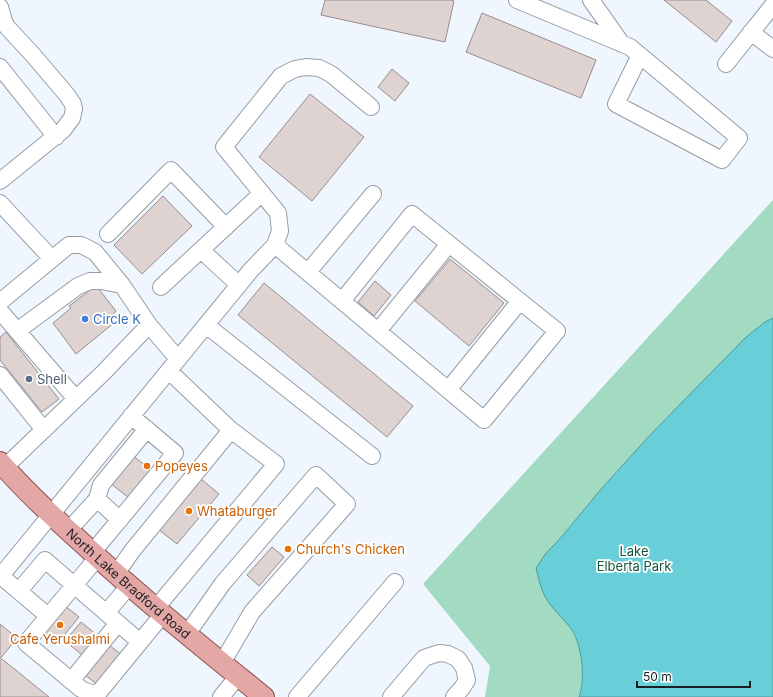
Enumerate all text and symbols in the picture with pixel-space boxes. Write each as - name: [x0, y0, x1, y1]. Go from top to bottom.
- place label: Circle K: [93, 311, 141, 327]
- marker: Circle K: [80, 314, 90, 324]
- place label: Shell: [37, 371, 67, 387]
- marker: Shell: [24, 374, 34, 384]
- place label: Popeyes: [155, 458, 208, 474]
- marker: Popeyes: [142, 461, 152, 471]
- place label: Whataburger: [197, 503, 277, 519]
- marker: Whataburger: [184, 506, 194, 516]
- street label: North Lake Bradford Road: [63, 525, 194, 642]
- place label: Church's Chicken: [296, 541, 405, 557]
- park label: Lake Elberta Park: [597, 543, 671, 574]
- marker: Church's Chicken: [283, 544, 293, 554]
- marker: Cafe Yerushalmi: [55, 620, 65, 630]
- place label: Cafe Yerushalmi: [10, 631, 110, 647]
- scale bar: [637, 663, 750, 689]
- text: 50 m: [643, 669, 672, 684]

